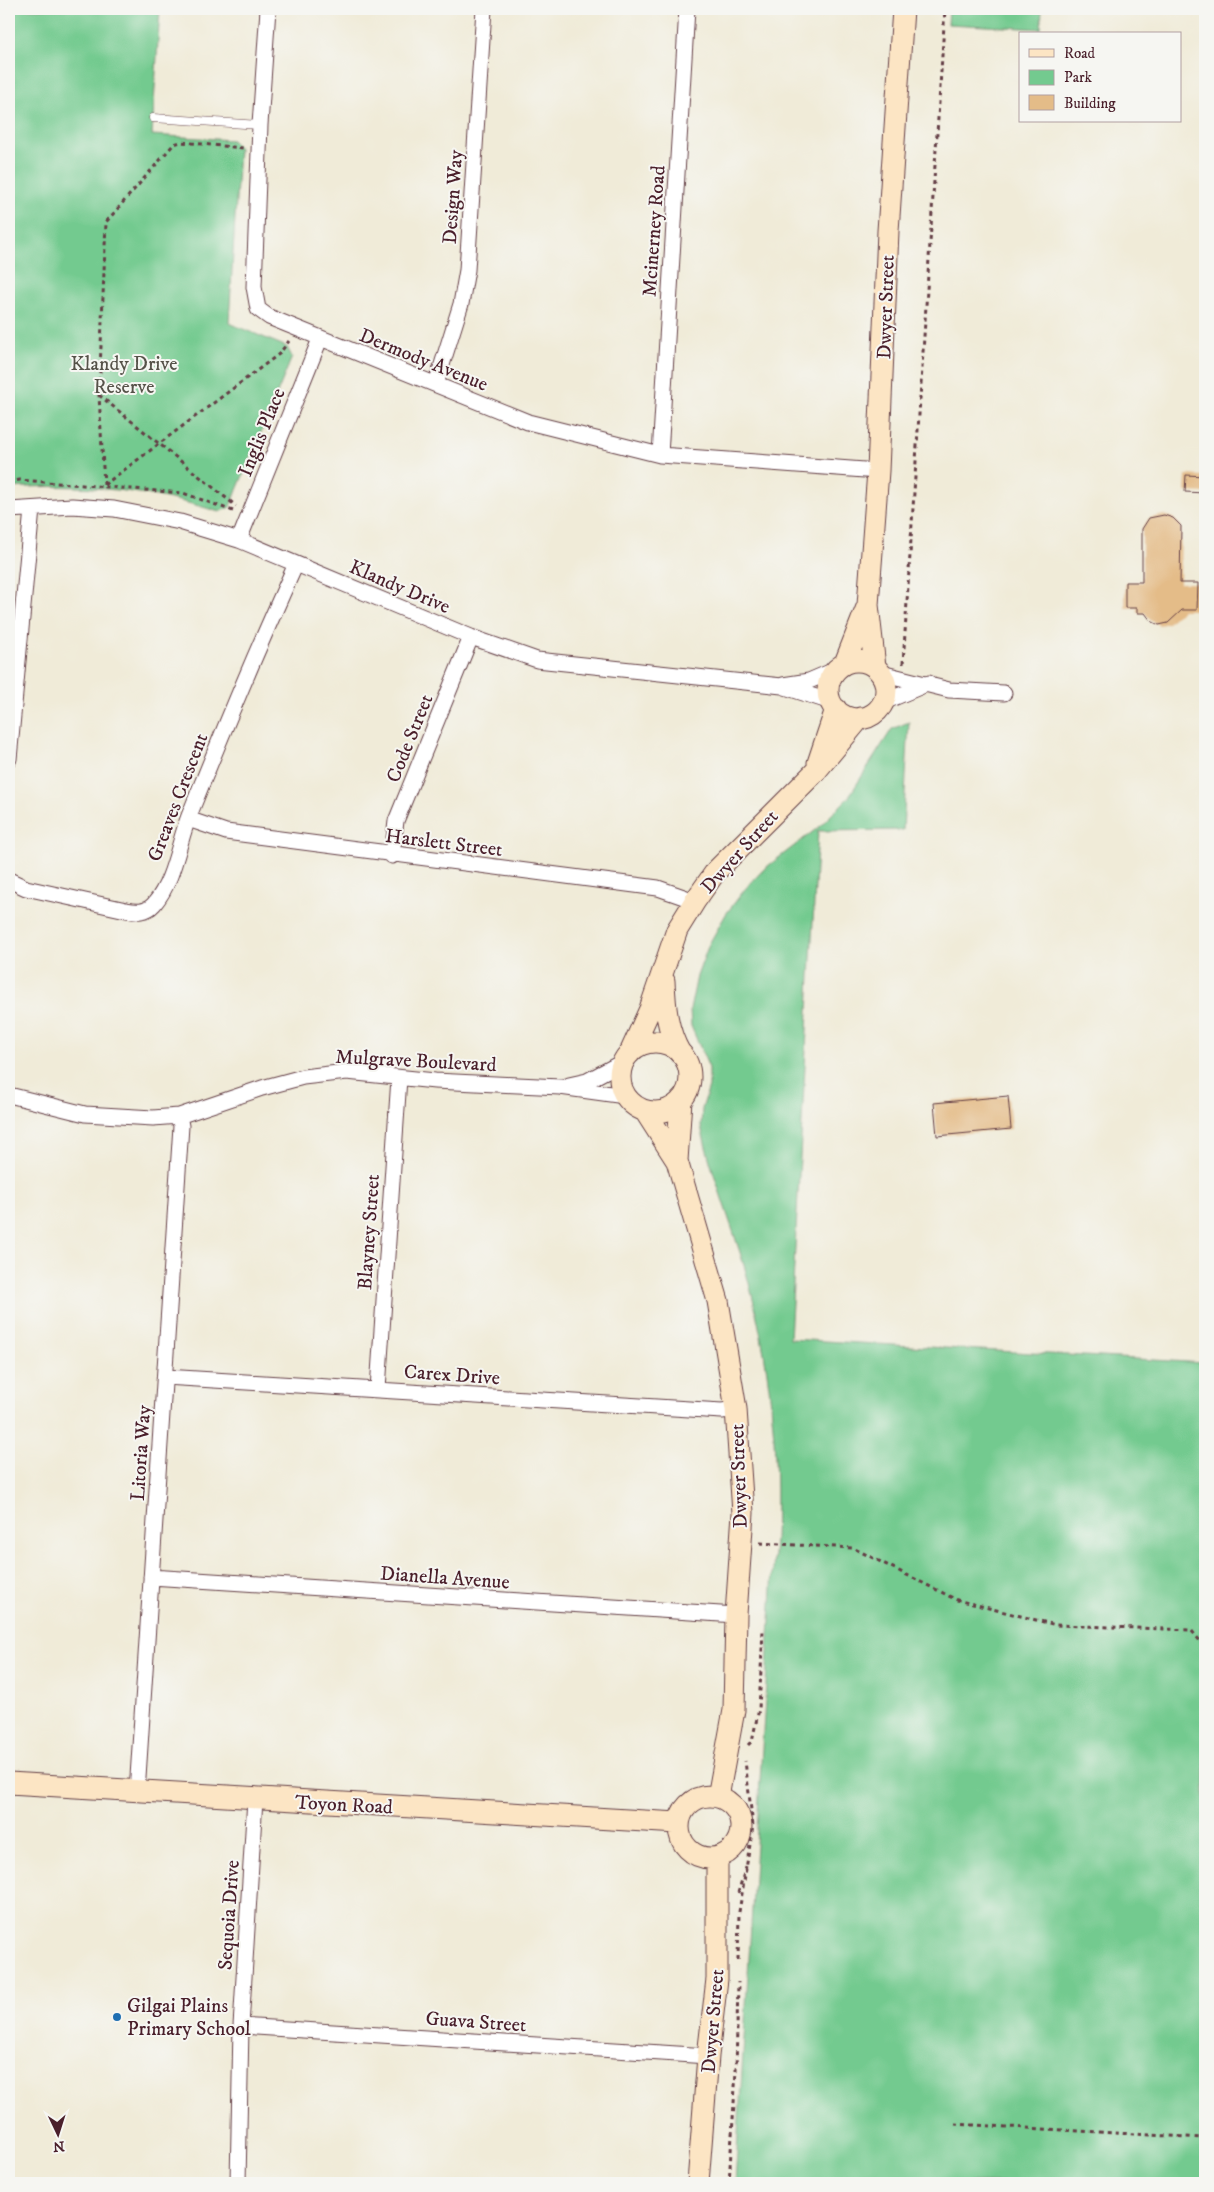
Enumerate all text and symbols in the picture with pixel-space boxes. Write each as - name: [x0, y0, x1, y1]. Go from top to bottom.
- legend: [1019, 32, 1182, 122]
- text: Road: [1064, 44, 1096, 63]
- text: Park: [1064, 68, 1093, 87]
- text: Building: [1064, 94, 1116, 113]
- street label: Design Way: [438, 149, 469, 245]
- street label: Mcinerney Road: [637, 165, 672, 298]
- street label: Dwyer Street: [872, 254, 901, 360]
- street label: Dermody Avenue: [355, 323, 491, 398]
- park label: Klandy Drive Reserve: [70, 352, 178, 400]
- street label: Inglis Place: [233, 385, 291, 481]
- street label: Klandy Drive: [345, 555, 454, 620]
- street label: Code Street: [381, 691, 439, 786]
- street label: Greaves Crescent: [142, 730, 214, 865]
- street label: Dwyer Street: [696, 805, 784, 899]
- street label: Harslett Street: [384, 824, 504, 863]
- street label: Mulgrave Boulevard: [335, 1045, 497, 1078]
- street label: Blayney Street: [353, 1173, 386, 1291]
- street label: Carex Drive: [403, 1360, 501, 1391]
- street label: Litoria Way: [126, 1404, 157, 1502]
- street label: Dwyer Street: [725, 1423, 754, 1529]
- street label: Dianella Avenue: [379, 1562, 510, 1595]
- street label: Toyon Road: [294, 1790, 394, 1821]
- street label: Sequoia Drive: [213, 1859, 246, 1971]
- street label: Dwyer Street: [696, 1968, 730, 2074]
- place label: Gilgai Plains Primary School: [127, 1994, 251, 2042]
- street label: Guava Street: [425, 2007, 527, 2038]
- marker: Gilgai Plains Primary School: [111, 2011, 123, 2023]
- north arrow: [32, 2110, 82, 2160]
- text: N: [52, 2137, 65, 2155]

